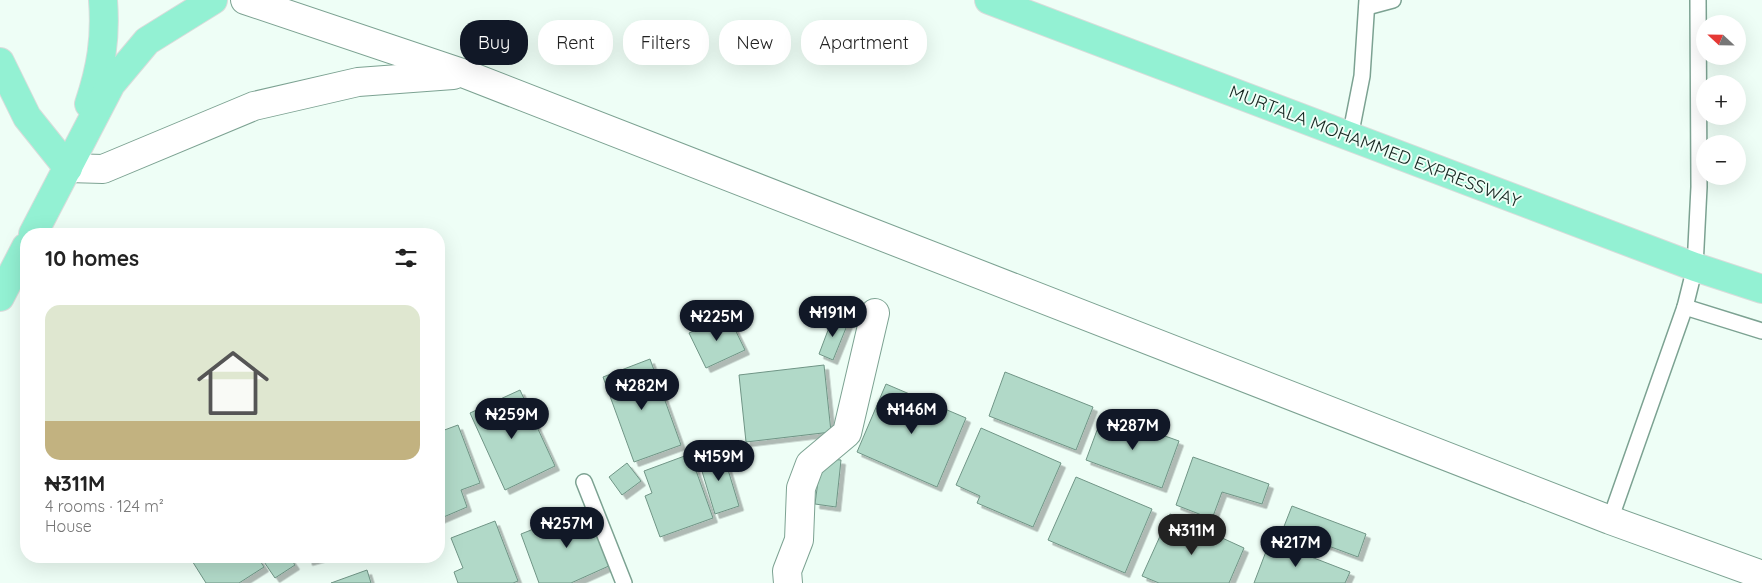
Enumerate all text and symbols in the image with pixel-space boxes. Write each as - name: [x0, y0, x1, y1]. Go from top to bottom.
- north arrow: [1696, 15, 1746, 65]
- map controls: [1696, 15, 1746, 185]
- chip: Buy: [460, 20, 528, 65]
- chip: Rent: [538, 20, 613, 65]
- chip: Filters: [623, 20, 709, 65]
- chip: New: [719, 20, 791, 65]
- chip: Apartment: [801, 20, 927, 65]
- button: +: [1696, 75, 1746, 125]
- street label: MURTALA MOHAMMED EXPRESSWAY: [1226, 80, 1524, 212]
- button: −: [1696, 135, 1746, 185]
- icon: filters: [392, 244, 420, 272]
- text: 10 homes: [45, 245, 139, 271]
- pin: ₦191M: [798, 296, 868, 338]
- pin: ₦225M: [682, 300, 752, 342]
- text: ₦191M: [810, 302, 856, 322]
- text: ₦225M: [691, 306, 743, 326]
- icon: home: [188, 338, 278, 428]
- pin: ₦282M: [607, 368, 677, 411]
- text: ₦282M: [616, 375, 668, 395]
- pin: ₦146M: [877, 392, 947, 435]
- pin: ₦259M: [477, 398, 547, 440]
- text: ₦146M: [887, 399, 937, 419]
- text: ₦259M: [486, 404, 538, 424]
- pin: ₦287M: [1098, 408, 1168, 451]
- text: ₦287M: [1107, 415, 1159, 435]
- pin: ₦159M: [684, 440, 754, 482]
- text: ₦159M: [694, 446, 744, 466]
- text: ₦311M: [45, 470, 105, 496]
- text: 4 rooms · 124 m²: [45, 496, 164, 516]
- pin: ₦257M: [532, 506, 602, 549]
- text: ₦257M: [541, 513, 593, 533]
- pin: ₦311M: [1157, 514, 1227, 556]
- text: House: [45, 516, 92, 536]
- text: ₦311M: [1169, 520, 1215, 540]
- pin: ₦217M: [1261, 526, 1331, 568]
- text: ₦217M: [1272, 532, 1320, 552]

